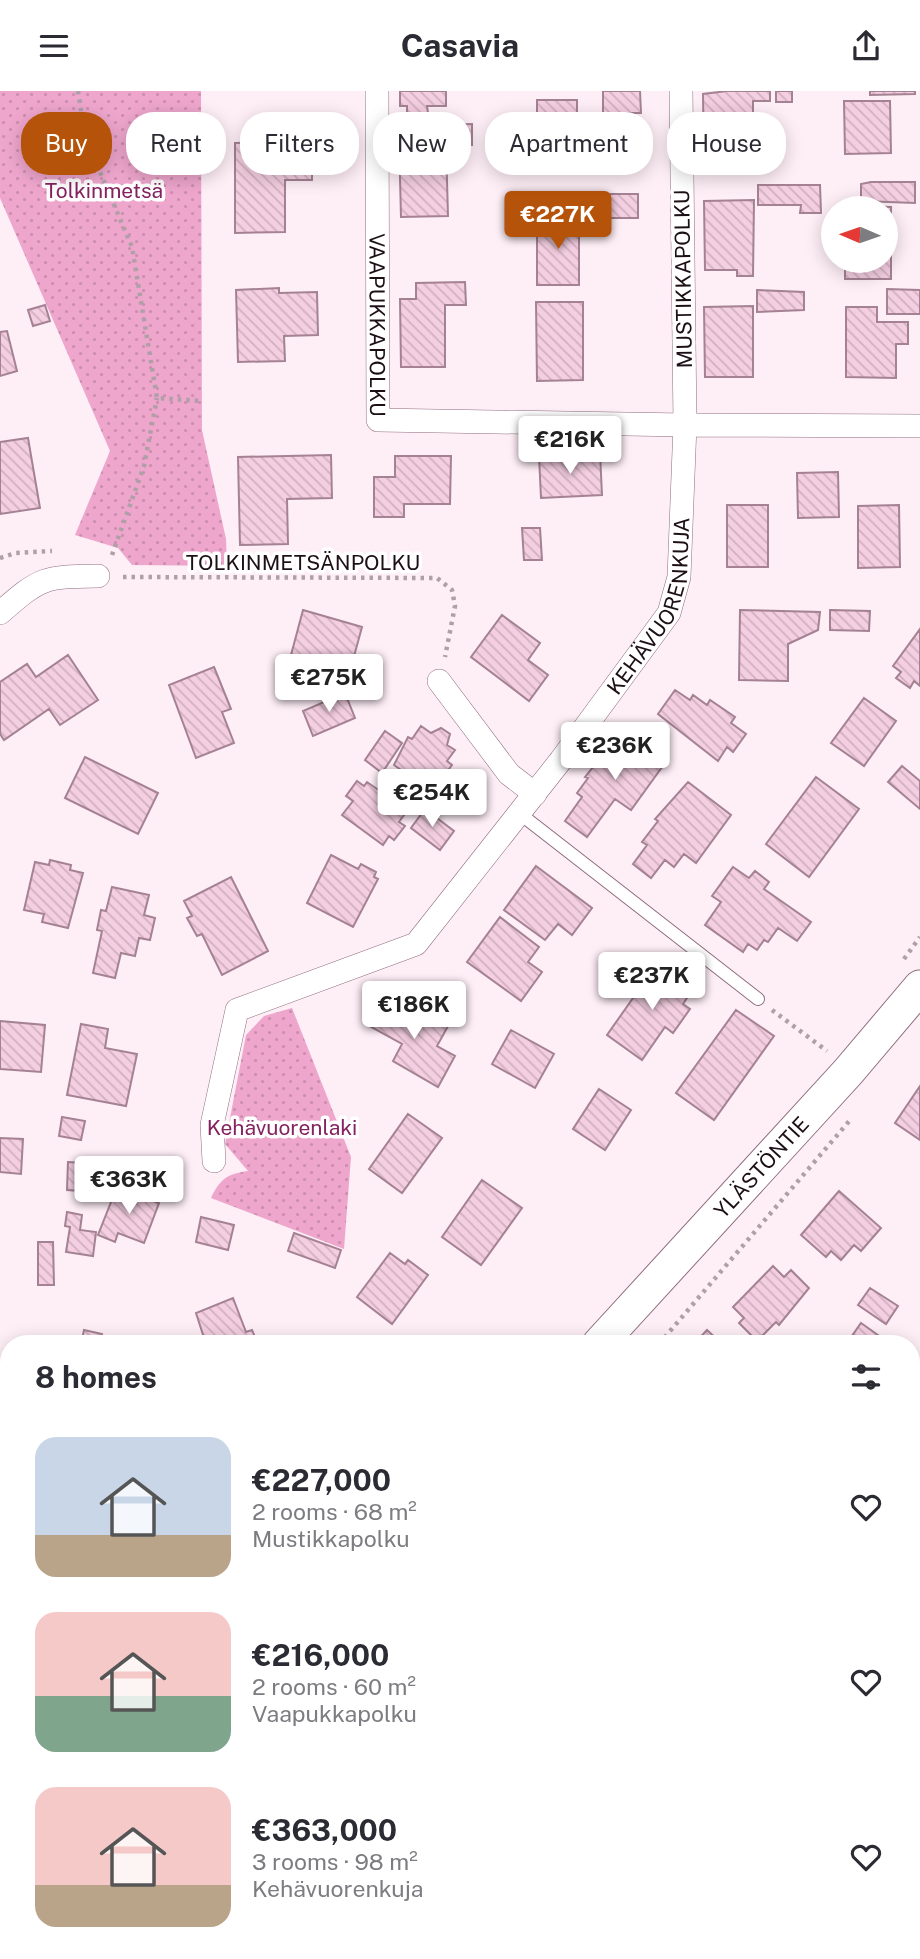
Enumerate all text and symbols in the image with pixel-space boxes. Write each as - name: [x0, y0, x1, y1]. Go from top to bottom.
- icon: menu: [35, 27, 73, 65]
- text: Casavia: [401, 27, 519, 64]
- icon: share: [847, 27, 885, 65]
- chip: Buy: [21, 112, 112, 175]
- chip: Rent: [126, 112, 226, 175]
- chip: Filters: [240, 112, 359, 175]
- chip: New: [373, 112, 471, 175]
- chip: Apartment: [485, 112, 653, 175]
- chip: House: [667, 112, 786, 175]
- park label: Tolkinmetsä: [45, 178, 163, 203]
- street label: MUSTIKKAPOLKU: [669, 189, 697, 369]
- pin: €227K: [509, 191, 607, 251]
- north arrow: [821, 196, 898, 273]
- map controls: [821, 196, 898, 273]
- text: €227K: [520, 200, 596, 227]
- street label: VAAPUKKAPOLKU: [365, 233, 390, 417]
- pin: €216K: [521, 417, 619, 476]
- text: €216K: [534, 425, 606, 452]
- street label: KEHÄVUORENKUJA: [601, 517, 694, 699]
- street label: TOLKINMETSÄNPOLKU: [186, 550, 420, 575]
- pin: €275K: [280, 655, 378, 714]
- text: €275K: [291, 663, 367, 690]
- pin: €236K: [566, 723, 664, 782]
- text: €236K: [577, 731, 653, 758]
- pin: €254K: [383, 769, 481, 829]
- text: €254K: [394, 778, 470, 805]
- pin: €237K: [603, 953, 701, 1012]
- text: €237K: [614, 961, 690, 988]
- pin: €186K: [365, 981, 463, 1041]
- text: €186K: [378, 990, 450, 1017]
- street label: YLÄSTÖNTIE: [708, 1111, 814, 1223]
- park label: Kehävuorenlaki: [207, 1115, 357, 1140]
- pin: €363K: [80, 1157, 178, 1216]
- text: €363K: [90, 1165, 168, 1192]
- icon: filters: [847, 1358, 885, 1396]
- text: 8 homes: [35, 1359, 157, 1395]
- text: €227,000: [252, 1462, 391, 1498]
- icon: home: [91, 1465, 175, 1549]
- icon: heart: [847, 1488, 885, 1526]
- text: 2 rooms · 68 m²: [252, 1498, 417, 1525]
- text: Mustikkapolku: [252, 1525, 410, 1552]
- text: €216,000: [252, 1637, 389, 1673]
- icon: home: [91, 1640, 175, 1724]
- icon: heart: [847, 1663, 885, 1701]
- text: 2 rooms · 60 m²: [252, 1673, 416, 1700]
- text: Vaapukkapolku: [252, 1700, 417, 1727]
- text: €363,000: [252, 1812, 397, 1848]
- icon: home: [91, 1815, 175, 1899]
- icon: heart: [847, 1838, 885, 1876]
- text: 3 rooms · 98 m²: [252, 1848, 418, 1875]
- text: Kehävuorenkuja: [252, 1875, 423, 1902]

